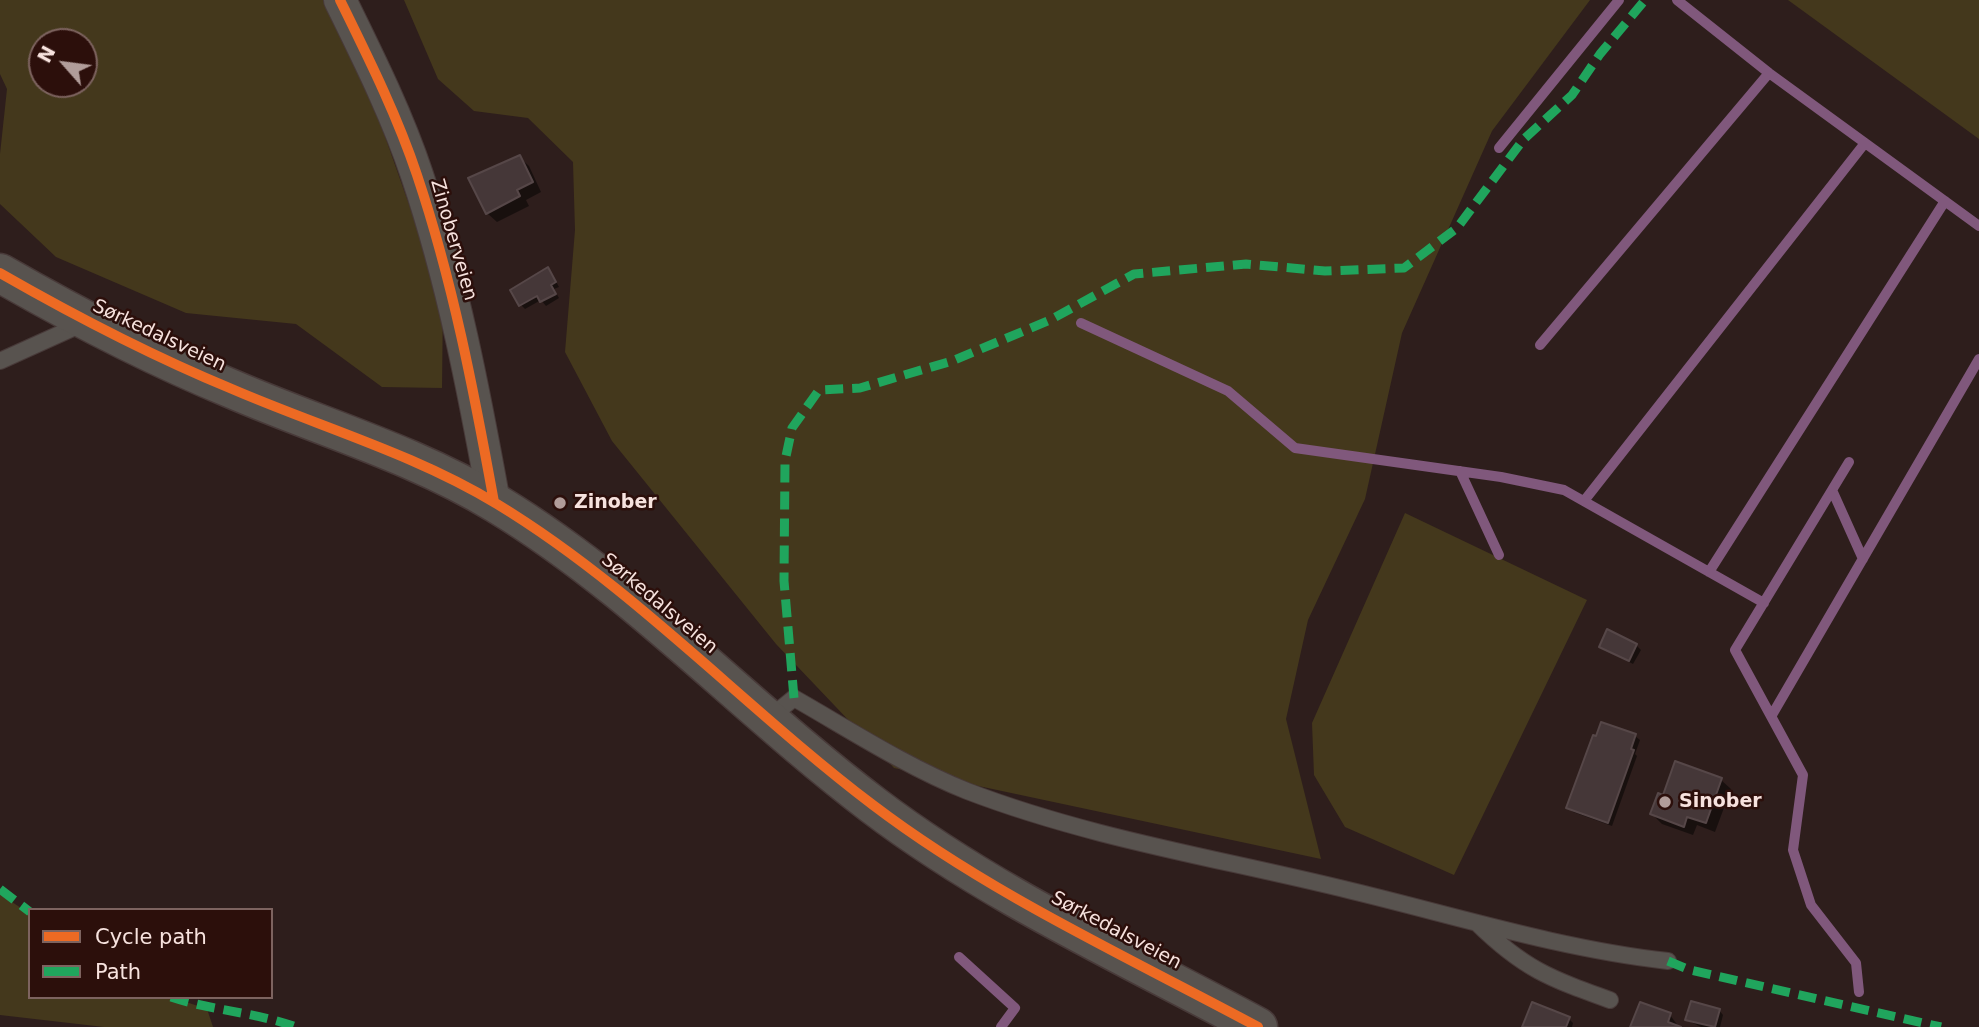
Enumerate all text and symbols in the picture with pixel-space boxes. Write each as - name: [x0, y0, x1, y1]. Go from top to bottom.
- north arrow: [28, 28, 98, 98]
- text: N: [33, 42, 60, 66]
- street label: Zinoberveien: [425, 177, 481, 303]
- street label: Sørkedalsveien: [89, 295, 229, 377]
- place label: Zinober: [574, 492, 657, 514]
- marker: Zinober: [552, 495, 568, 511]
- street label: Sørkedalsveien: [596, 549, 722, 659]
- place label: Sinober: [1679, 791, 1762, 813]
- marker: Sinober: [1657, 794, 1673, 810]
- street label: Sørkedalsveien: [1047, 887, 1185, 975]
- legend: [28, 908, 273, 999]
- text: Cycle path: [95, 925, 207, 949]
- text: Path: [95, 960, 141, 984]

